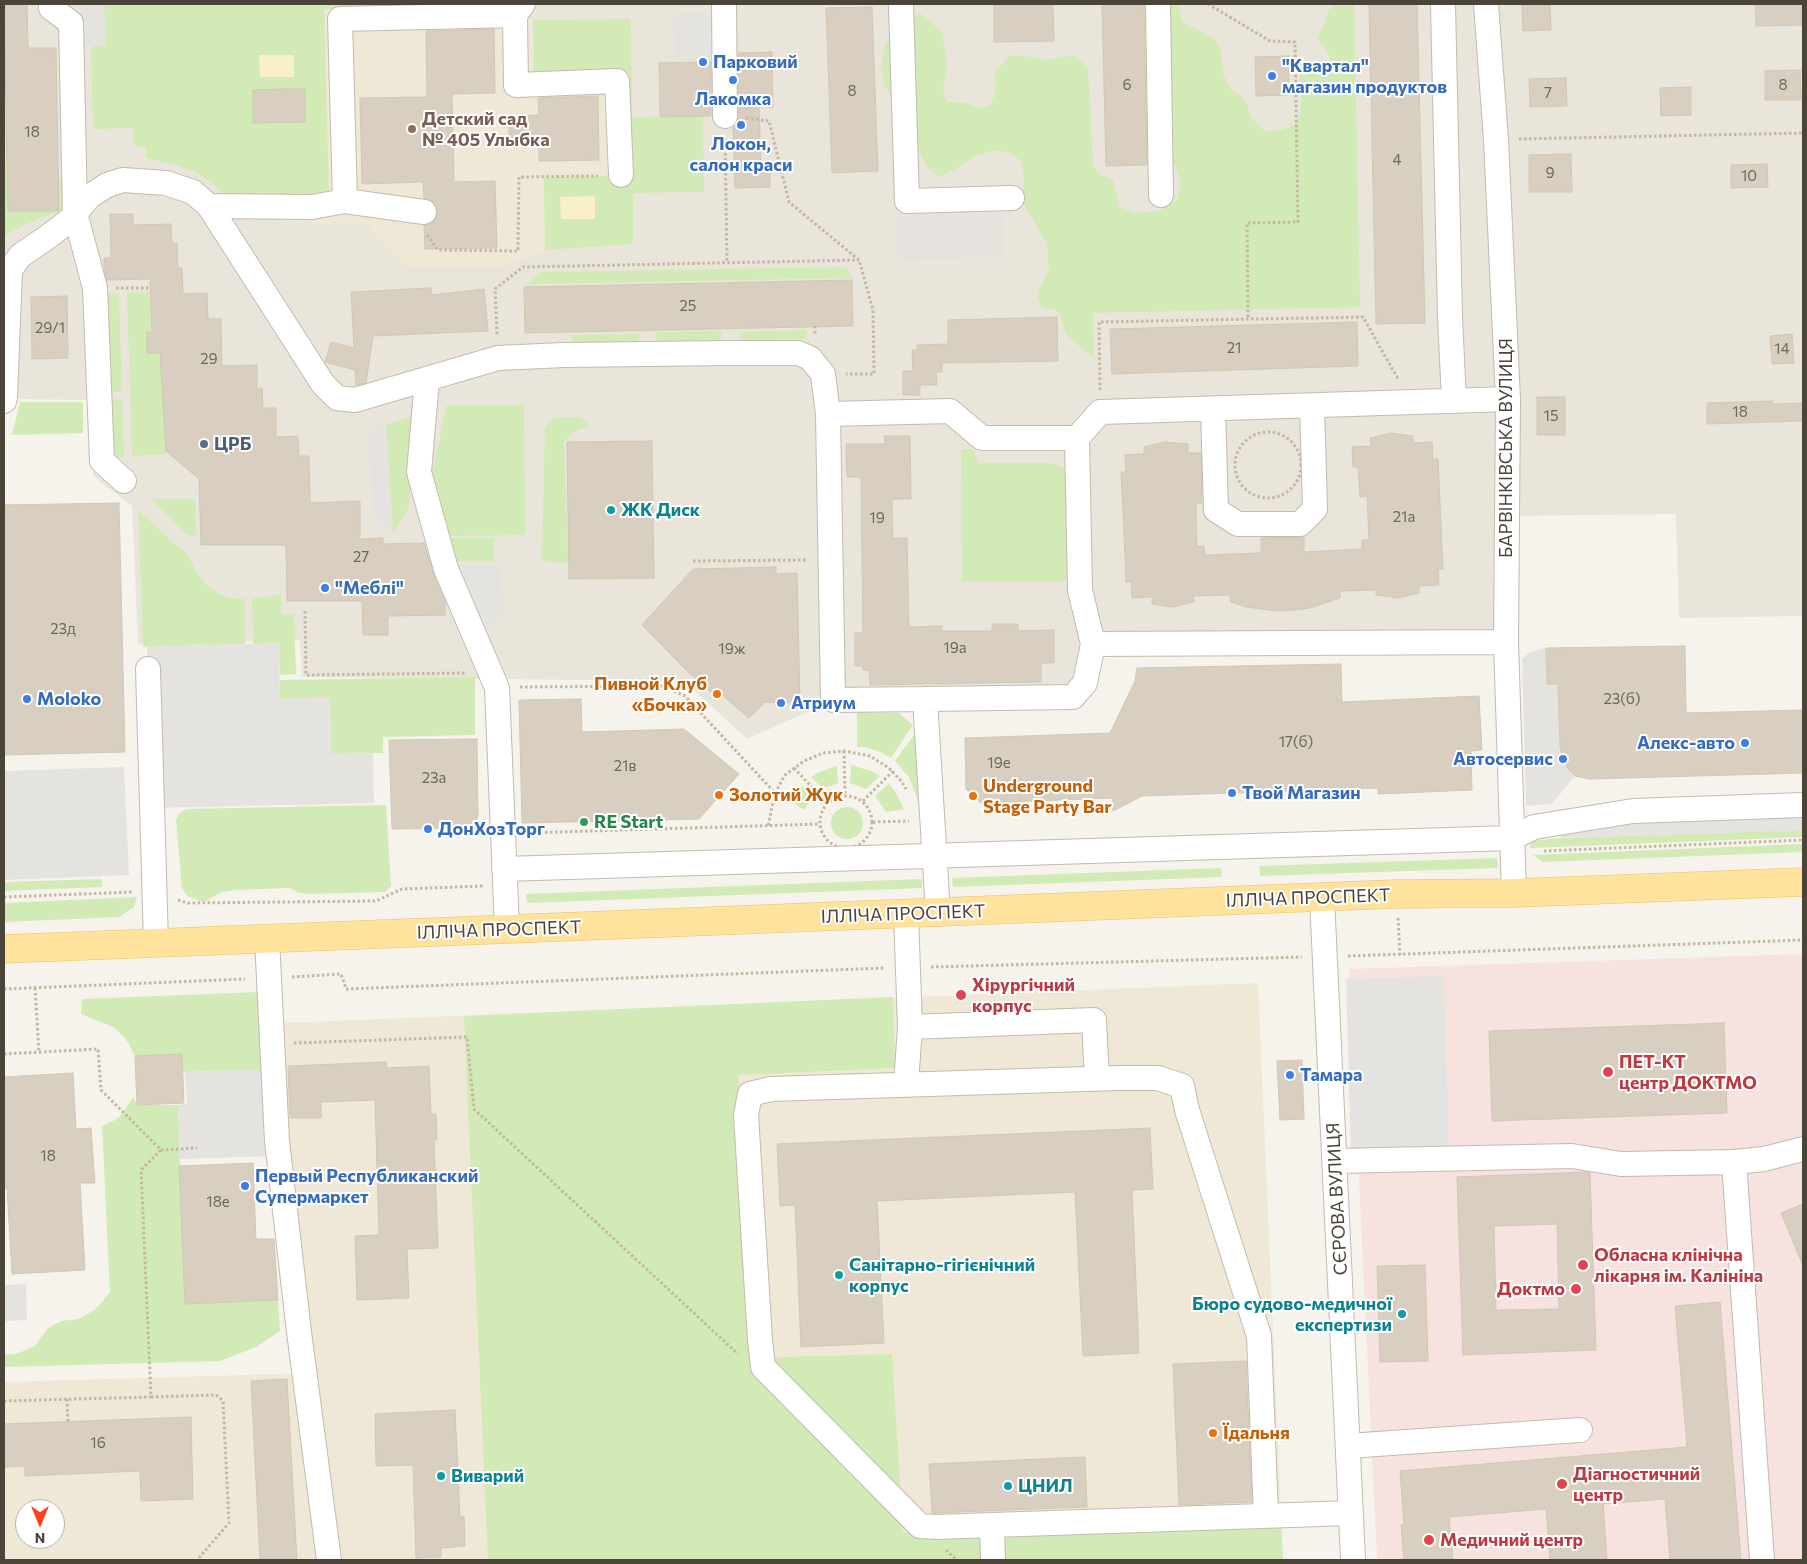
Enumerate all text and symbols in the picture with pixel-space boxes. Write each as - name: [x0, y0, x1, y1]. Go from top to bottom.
- place label: Парковий: [713, 51, 798, 73]
- place label: "Квартал" магазин продуктов: [1282, 55, 1447, 98]
- marker: Парковий: [697, 56, 709, 68]
- marker: "Квартал" магазин продуктов: [1266, 70, 1278, 82]
- marker: Лакомка: [727, 74, 739, 86]
- house number: 6: [1122, 76, 1132, 94]
- house number: 8: [1778, 76, 1788, 94]
- house number: 8: [847, 82, 857, 100]
- house number: 7: [1544, 84, 1552, 102]
- place label: Лакомка: [695, 88, 771, 110]
- place label: Детский сад № 405 Улыбка: [422, 108, 550, 150]
- marker: Локон, салон краси: [735, 119, 747, 131]
- house number: 18: [24, 123, 40, 141]
- marker: Детский сад № 405 Улыбка: [406, 123, 418, 135]
- place label: Локон, салон краси: [690, 133, 792, 176]
- house number: 4: [1393, 151, 1401, 169]
- house number: 9: [1545, 164, 1555, 182]
- house number: 10: [1741, 167, 1757, 185]
- house number: 25: [680, 297, 696, 315]
- house number: 29/1: [35, 319, 65, 337]
- street label: БАРВІНКІВСЬКА ВУЛИЦЯ: [1495, 338, 1517, 558]
- house number: 21: [1227, 339, 1241, 357]
- house number: 14: [1774, 340, 1790, 358]
- house number: 29: [200, 350, 218, 368]
- house number: 18: [1732, 403, 1748, 421]
- house number: 15: [1543, 407, 1559, 425]
- place label: ЦРБ: [214, 433, 251, 455]
- marker: ЦРБ: [198, 438, 210, 450]
- place label: ЖК Диск: [621, 499, 700, 521]
- marker: ЖК Диск: [605, 504, 617, 516]
- house number: 21а: [1393, 508, 1415, 526]
- house number: 19: [869, 509, 885, 527]
- house number: 27: [353, 548, 369, 566]
- place label: "Меблі": [335, 577, 404, 599]
- marker: "Меблі": [319, 582, 331, 594]
- house number: 23д: [50, 620, 76, 638]
- house number: 19а: [943, 639, 967, 657]
- house number: 19ж: [718, 640, 746, 658]
- place label: Пивной Клуб «Бочка»: [594, 673, 707, 716]
- place label: Moloko: [37, 688, 101, 710]
- marker: Пивной Клуб «Бочка»: [711, 688, 723, 700]
- house number: 23(б): [1603, 690, 1641, 708]
- place label: Атриум: [791, 692, 856, 714]
- marker: Moloko: [21, 693, 33, 705]
- marker: Атриум: [775, 697, 787, 709]
- place label: Алекс-авто: [1637, 732, 1735, 754]
- house number: 17(б): [1279, 733, 1313, 751]
- marker: Алекс-авто: [1739, 737, 1751, 749]
- place label: Автосервис: [1453, 748, 1553, 770]
- marker: Автосервис: [1557, 753, 1569, 765]
- house number: 19е: [987, 754, 1011, 772]
- house number: 21в: [614, 757, 636, 775]
- house number: 23а: [422, 769, 446, 787]
- place label: Underground Stage Party Bar: [983, 775, 1112, 818]
- place label: Твой Магазин: [1242, 782, 1361, 804]
- place label: Золотий Жук: [729, 784, 843, 806]
- marker: Твой Магазин: [1226, 787, 1238, 799]
- marker: Золотий Жук: [713, 789, 725, 801]
- marker: Underground Stage Party Bar: [967, 790, 979, 802]
- place label: RE Start: [594, 811, 663, 833]
- marker: RE Start: [578, 816, 590, 828]
- place label: ДонХозТорг: [438, 818, 545, 840]
- marker: ДонХозТорг: [422, 823, 434, 835]
- street label: ІЛЛІЧА ПРОСПЕКТ: [1225, 884, 1391, 912]
- street label: ІЛЛІЧА ПРОСПЕКТ: [820, 900, 986, 928]
- street label: ІЛЛІЧА ПРОСПЕКТ: [416, 916, 582, 944]
- place label: Хірургічний корпус: [972, 974, 1075, 1016]
- marker: Хірургічний корпус: [954, 988, 968, 1002]
- place label: ПЕТ-КТ центр ДОКТМО: [1619, 1051, 1757, 1094]
- place label: Тамара: [1300, 1064, 1362, 1086]
- marker: ПЕТ-КТ центр ДОКТМО: [1601, 1065, 1615, 1079]
- marker: Тамара: [1284, 1069, 1296, 1081]
- street label: СЄРОВА ВУЛИЦЯ: [1322, 1122, 1352, 1276]
- house number: 18: [40, 1147, 56, 1165]
- place label: Первый Республиканский Супермаркет: [255, 1165, 478, 1208]
- marker: Первый Республиканский Супермаркет: [239, 1180, 251, 1192]
- house number: 18е: [206, 1193, 230, 1211]
- place label: Обласна клінічна лікарня ім. Калініна: [1594, 1244, 1763, 1286]
- place label: Санітарно-гігієнічний корпус: [849, 1254, 1035, 1296]
- marker: Обласна клінічна лікарня ім. Калініна: [1576, 1258, 1590, 1272]
- marker: Санітарно-гігієнічний корпус: [833, 1269, 845, 1281]
- place label: Доктмо: [1497, 1278, 1565, 1300]
- marker: Доктмо: [1569, 1282, 1583, 1296]
- place label: Бюро судово-медичної експертизи: [1192, 1293, 1392, 1336]
- marker: Бюро судово-медичної експертизи: [1396, 1308, 1408, 1320]
- place label: Їдальня: [1223, 1422, 1290, 1444]
- marker: Їдальня: [1207, 1427, 1219, 1439]
- house number: 16: [90, 1434, 106, 1452]
- place label: Діагностичний центр: [1573, 1463, 1700, 1506]
- place label: Виварий: [451, 1465, 524, 1487]
- marker: Виварий: [435, 1470, 447, 1482]
- place label: ЦНИЛ: [1018, 1475, 1073, 1497]
- marker: Діагностичний центр: [1555, 1477, 1569, 1491]
- marker: ЦНИЛ: [1002, 1480, 1014, 1492]
- north arrow: [15, 1499, 65, 1549]
- place label: Медичний центр: [1440, 1529, 1583, 1551]
- text: N: [35, 1530, 45, 1547]
- marker: Медичний центр: [1422, 1533, 1436, 1547]

